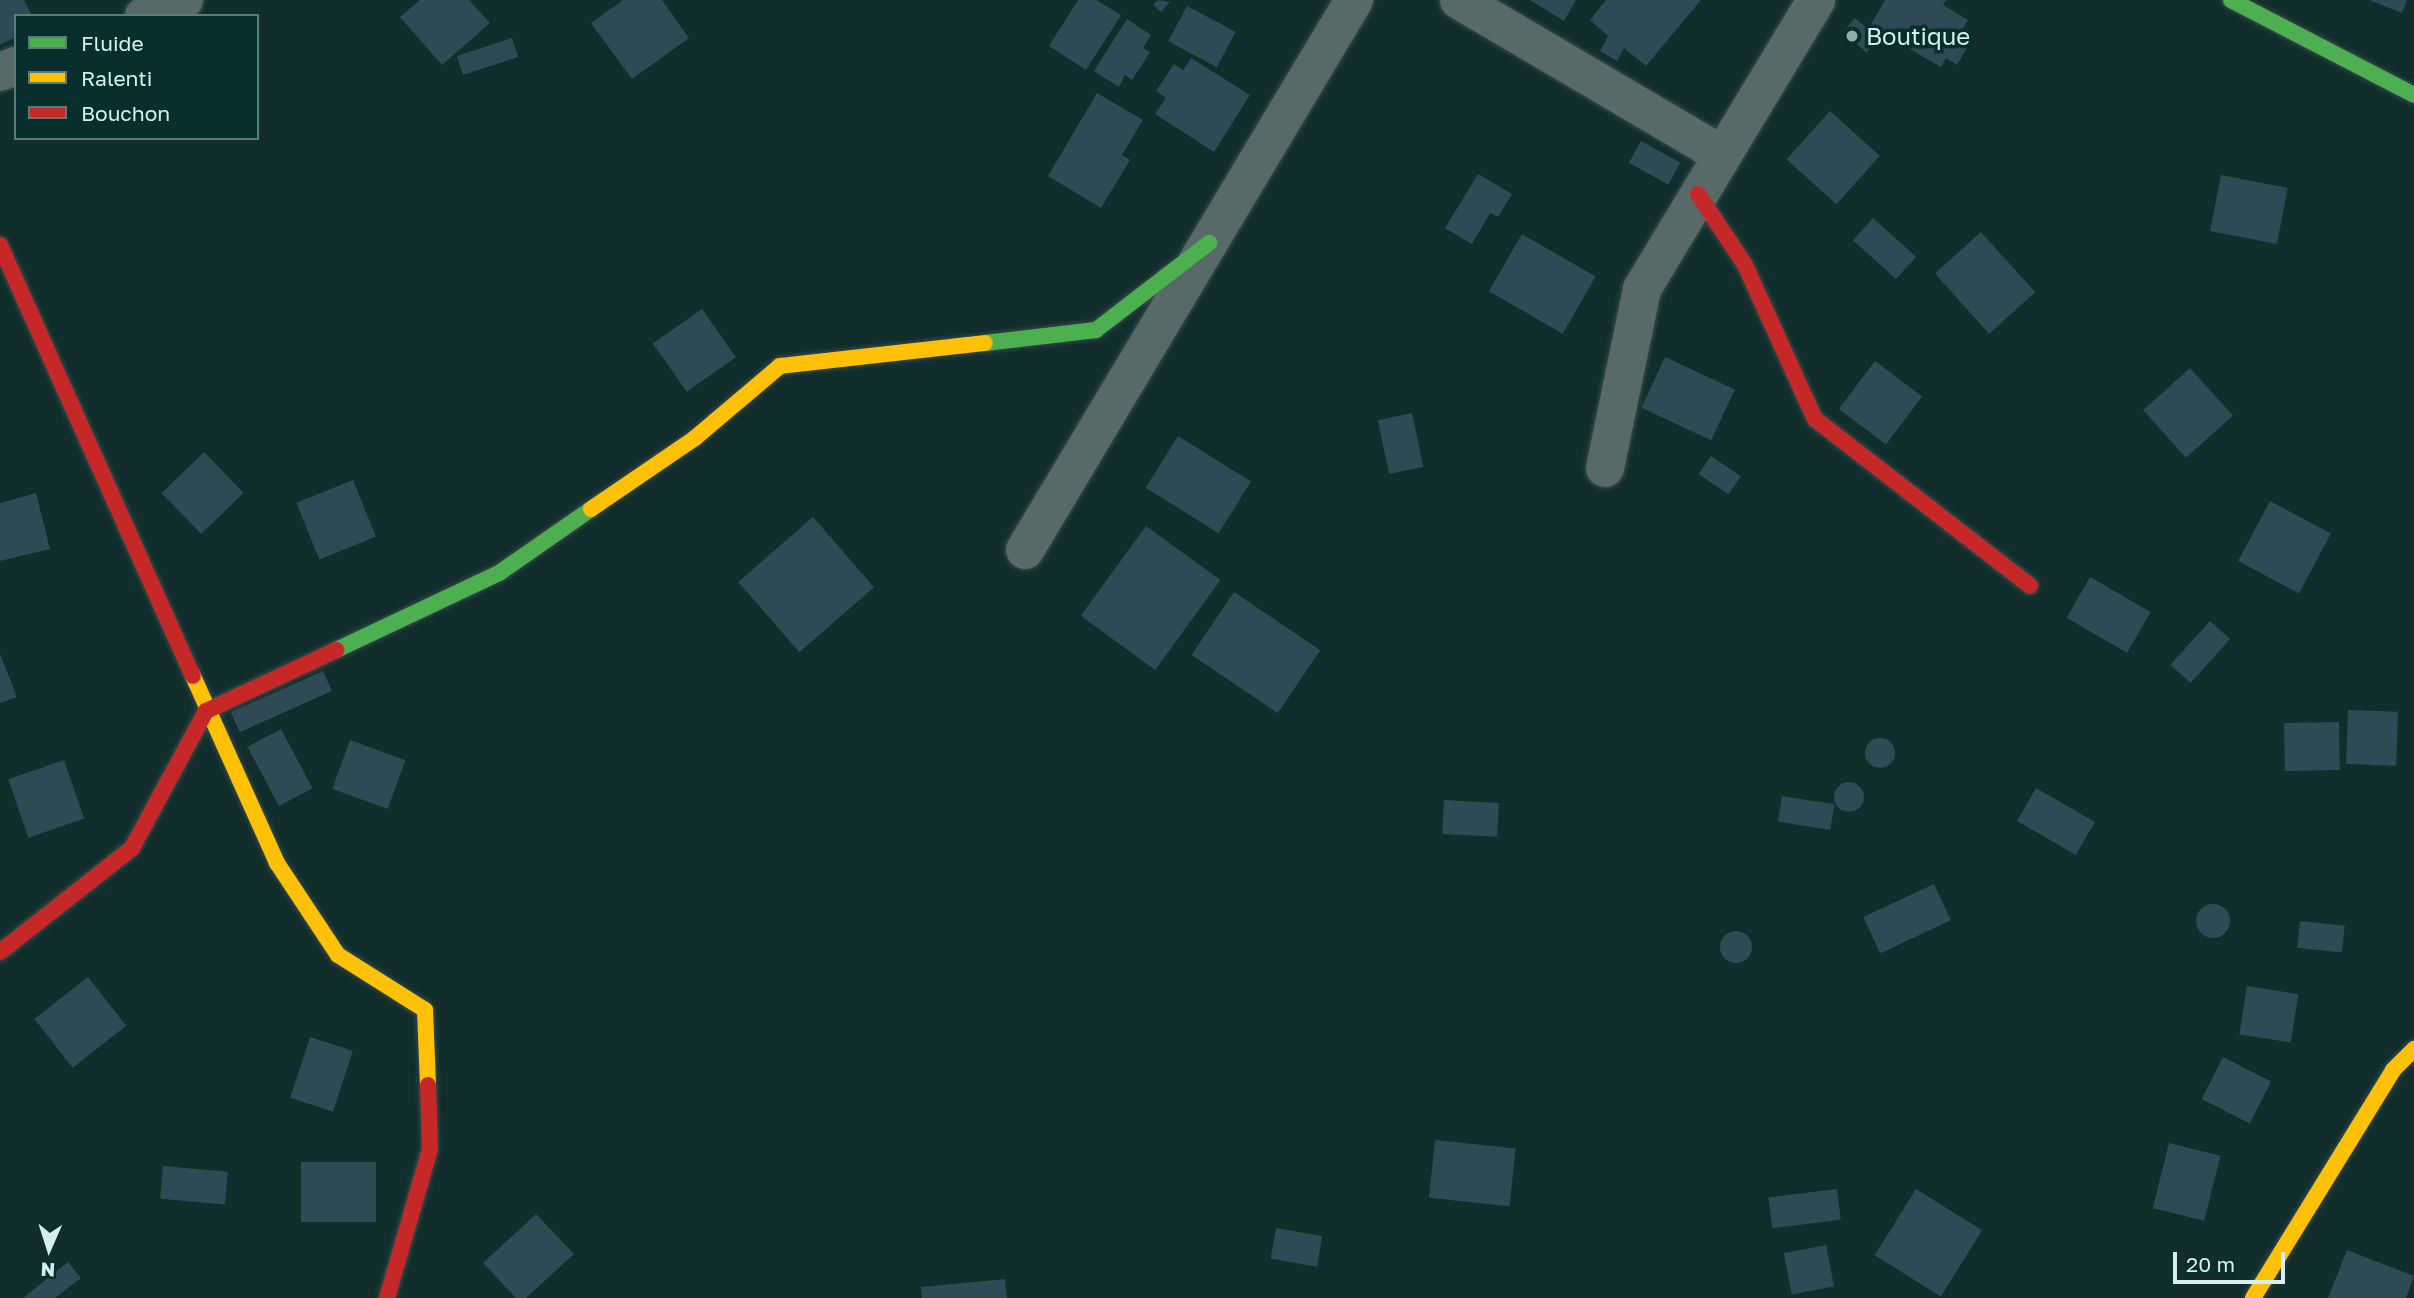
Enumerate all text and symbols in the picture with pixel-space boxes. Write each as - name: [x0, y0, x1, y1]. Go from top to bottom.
- legend: [14, 14, 259, 140]
- place label: Boutique: [1866, 22, 1970, 50]
- marker: Boutique: [1844, 28, 1860, 44]
- text: Fluide: [81, 30, 144, 56]
- text: Ralenti: [81, 65, 152, 91]
- text: Bouchon: [81, 100, 170, 126]
- north arrow: [14, 1214, 84, 1284]
- scale bar: [2176, 1238, 2288, 1282]
- text: 20 m: [2186, 1251, 2235, 1277]
- text: N: [40, 1259, 56, 1282]

